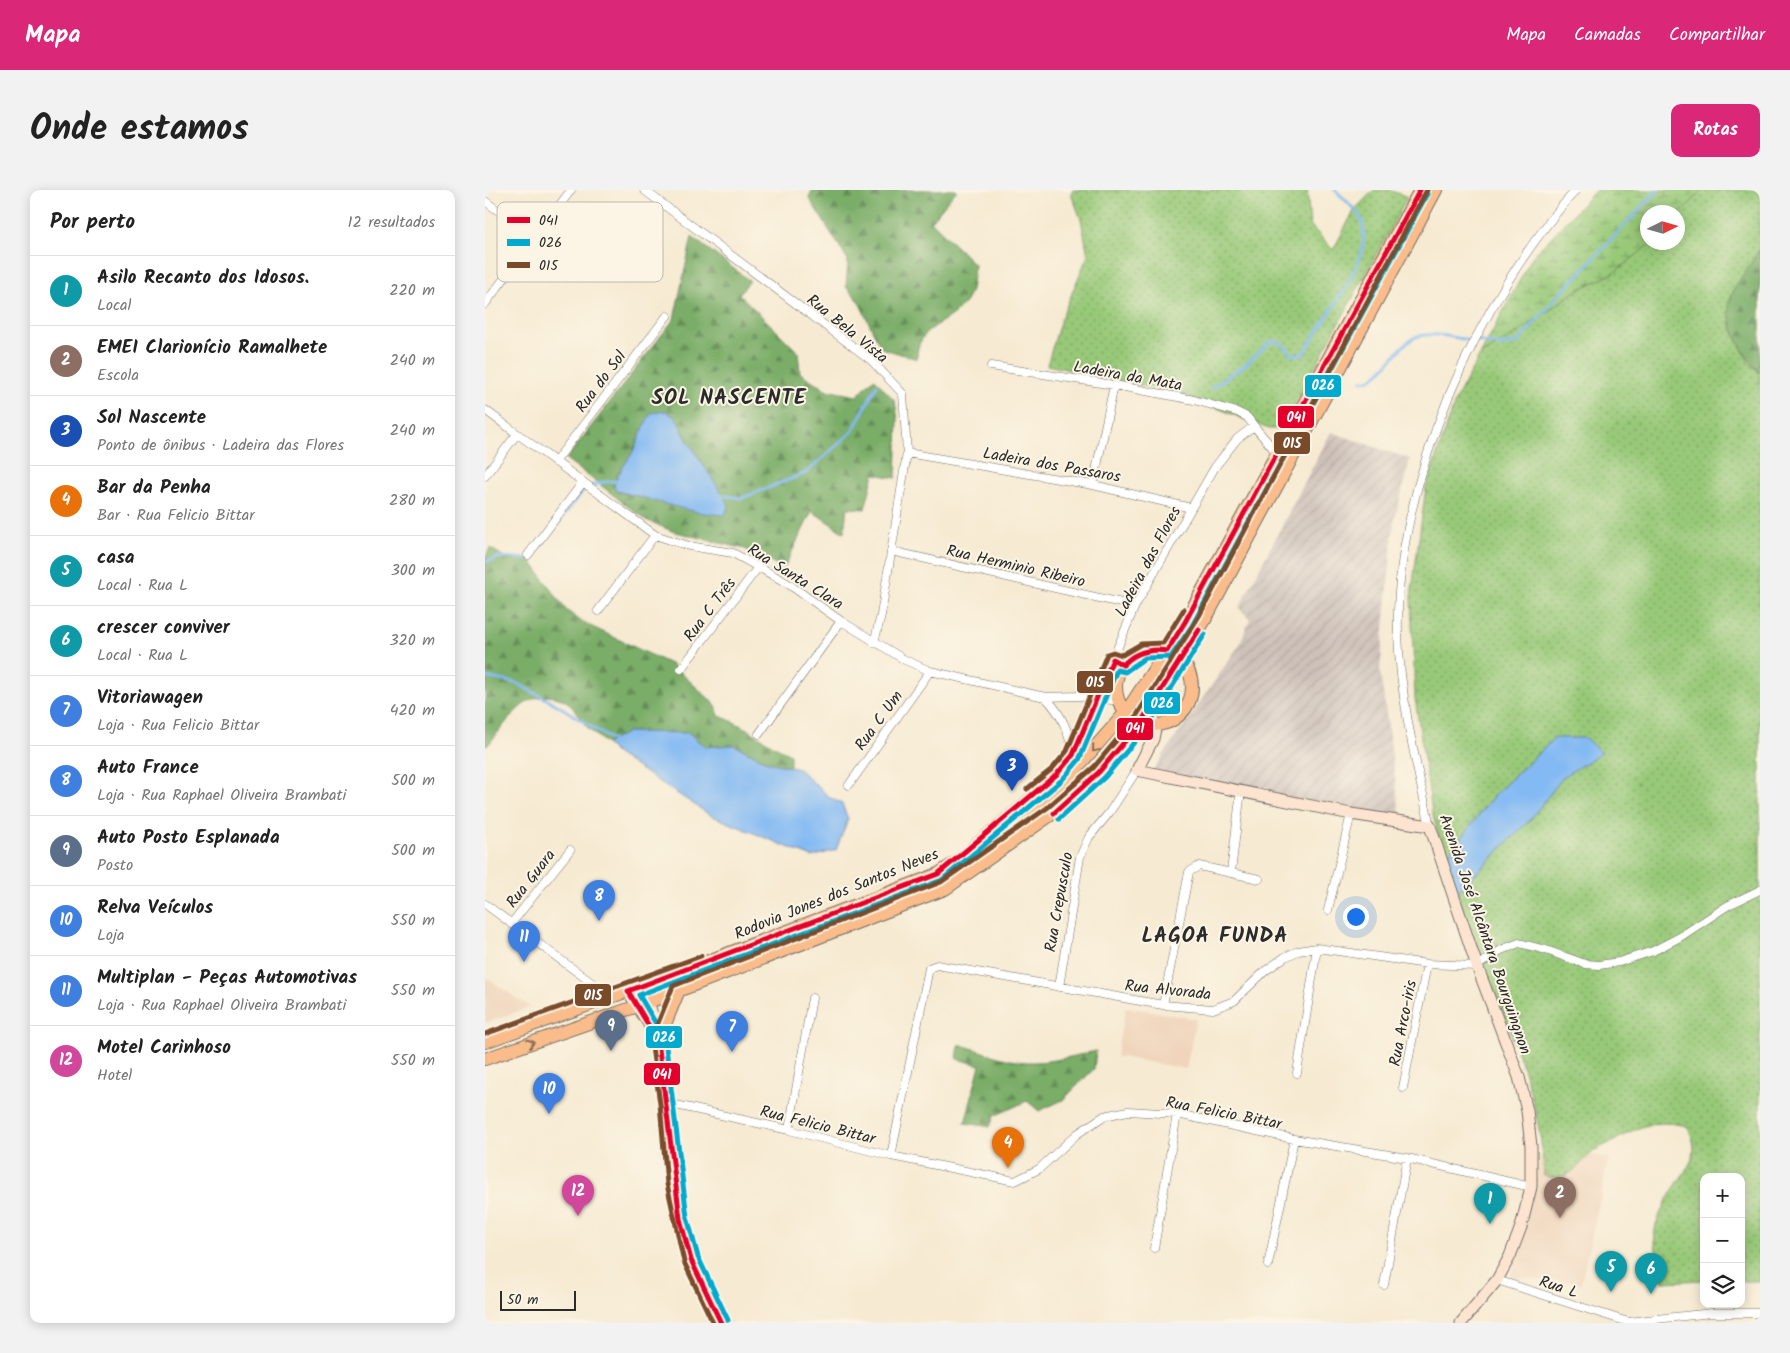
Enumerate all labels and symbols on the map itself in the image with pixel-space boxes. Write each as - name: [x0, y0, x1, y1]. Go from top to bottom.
- legend: [497, 202, 663, 282]
- north arrow: [1640, 205, 1685, 250]
- text: 041: [539, 210, 558, 232]
- text: 026: [539, 232, 562, 254]
- text: 015: [539, 255, 559, 277]
- street label: Rua Bela Vista: [801, 288, 893, 370]
- street label: Rua do Sol: [569, 345, 633, 418]
- street label: Ladeira da Mata: [1071, 355, 1184, 398]
- line badge: 026: [1304, 374, 1342, 398]
- text: 026: [1312, 375, 1335, 397]
- district label: SOL NASCENTE: [652, 382, 807, 415]
- line badge: 041: [1277, 405, 1315, 429]
- text: 041: [1286, 407, 1306, 429]
- line badge: 015: [1273, 431, 1311, 455]
- text: 015: [1283, 433, 1303, 455]
- street label: Ladeira dos Passaros: [981, 441, 1123, 490]
- street label: Ladeira das Flores: [1109, 502, 1188, 621]
- street label: Rua Santa Clara: [742, 538, 848, 617]
- street label: Rua Herminio Ribeiro: [944, 538, 1088, 595]
- street label: Rua C Três: [678, 572, 743, 647]
- line badge: 015: [1076, 670, 1114, 694]
- text: 015: [1086, 672, 1106, 694]
- street label: Rua C Um: [849, 685, 910, 756]
- line badge: 026: [1143, 691, 1181, 715]
- text: 026: [1151, 693, 1174, 715]
- line badge: 041: [1116, 717, 1154, 741]
- text: 041: [1125, 718, 1145, 740]
- one-way arrow: [1092, 743, 1101, 752]
- pin: 3: [996, 750, 1028, 791]
- street label: Avenida José Alcântara Bourguingnon: [1432, 811, 1538, 1058]
- street label: Rodovia Jones dos Santos Neves: [731, 842, 943, 947]
- street label: Rua Guara: [500, 844, 562, 914]
- street label: Rua Crepusculo: [1038, 850, 1081, 954]
- pin: 8: [583, 880, 615, 921]
- your location: [1343, 904, 1369, 930]
- district label: LAGOA FUNDA: [1142, 920, 1288, 953]
- pin: 11: [508, 921, 540, 962]
- street label: Rua Alvorada: [1123, 974, 1212, 1007]
- street label: Rua Arco-iris: [1383, 978, 1424, 1069]
- line badge: 015: [574, 983, 612, 1007]
- text: 015: [584, 985, 604, 1007]
- pin: 9: [595, 1010, 627, 1051]
- pin: 7: [716, 1011, 748, 1052]
- line badge: 026: [645, 1025, 683, 1049]
- text: 026: [653, 1027, 676, 1049]
- one-way arrow: [526, 1039, 535, 1049]
- line badge: 041: [643, 1062, 681, 1086]
- text: 041: [652, 1064, 672, 1086]
- pin: 10: [533, 1073, 565, 1114]
- street label: Rua Felicio Bittar: [1163, 1090, 1286, 1137]
- street label: Rua Felicio Bittar: [757, 1099, 880, 1152]
- pin: 4: [992, 1127, 1024, 1168]
- pin: 12: [562, 1175, 594, 1216]
- pin: 2: [1544, 1177, 1576, 1218]
- pin: 1: [1474, 1183, 1506, 1224]
- pin: 5: [1595, 1251, 1627, 1292]
- pin: 6: [1635, 1253, 1667, 1294]
- street label: Rua L: [1536, 1269, 1581, 1305]
- scale bar: [500, 1288, 576, 1311]

